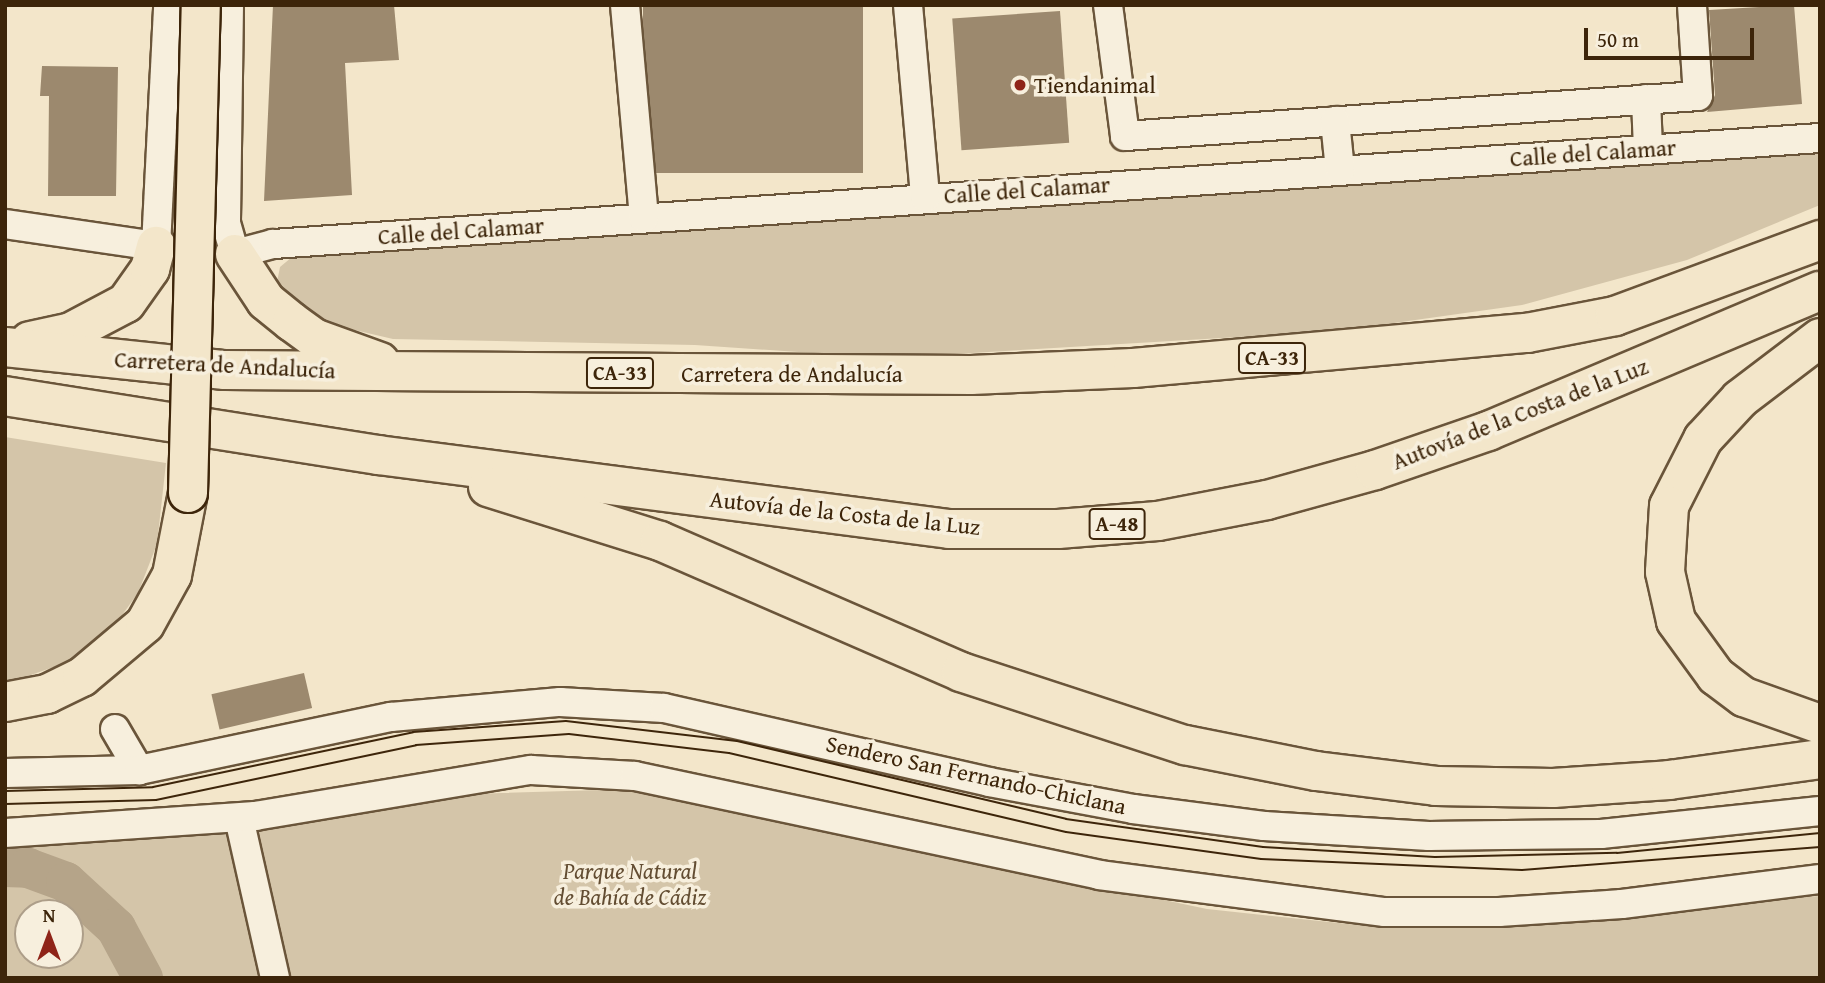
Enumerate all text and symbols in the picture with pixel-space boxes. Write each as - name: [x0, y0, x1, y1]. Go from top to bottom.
- scale bar: [1587, 14, 1757, 58]
- text: 50 m: [1597, 24, 1639, 55]
- place label: Tiendanimal: [1034, 71, 1156, 99]
- marker: Tiendanimal: [1012, 77, 1028, 93]
- street label: Calle del Calamar: [1509, 133, 1677, 173]
- street label: Calle del Calamar: [943, 170, 1111, 210]
- street label: Calle del Calamar: [377, 211, 545, 251]
- road number: CA-33: [1237, 340, 1307, 376]
- street label: Carretera de Andalucía: [114, 345, 336, 385]
- street label: Autovía de la Costa de la Luz: [1388, 352, 1652, 476]
- road number: CA-33: [585, 356, 655, 390]
- street label: Carretera de Andalucía: [681, 360, 903, 388]
- street label: Autovía de la Costa de la Luz: [708, 485, 982, 541]
- road number: A-48: [1087, 506, 1147, 542]
- street label: Sendero San Fernando-Chiclana: [823, 730, 1129, 820]
- park label: Parque Natural de Bahía de Cádiz: [554, 857, 706, 911]
- north arrow: [14, 899, 84, 969]
- text: N: [43, 901, 55, 929]

